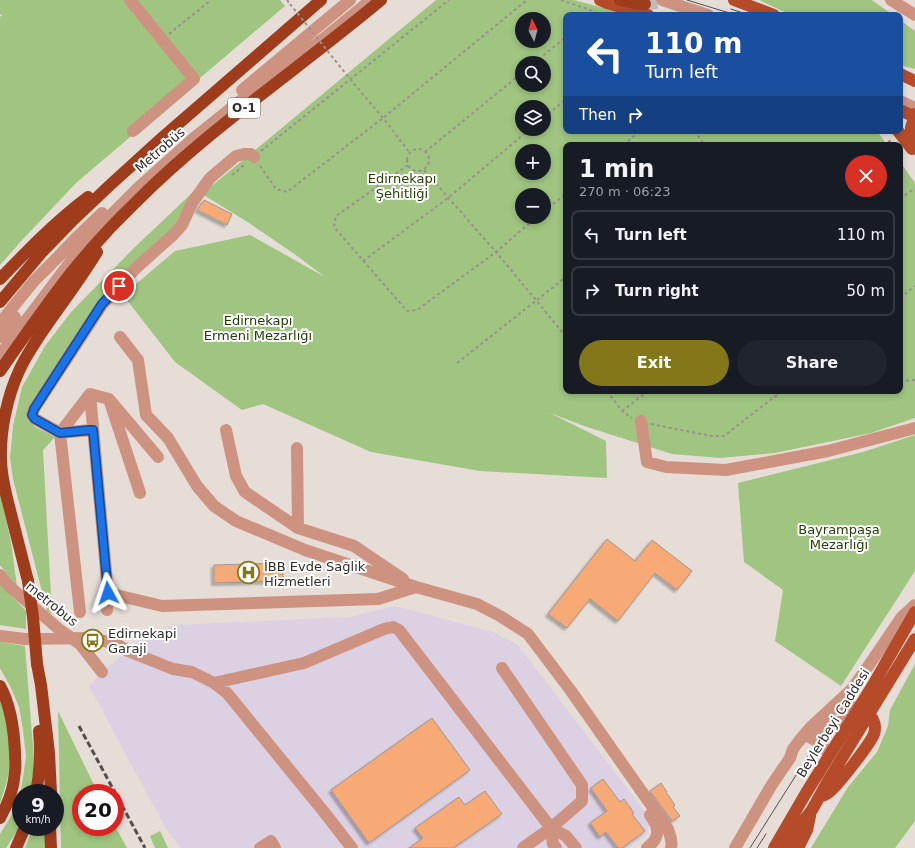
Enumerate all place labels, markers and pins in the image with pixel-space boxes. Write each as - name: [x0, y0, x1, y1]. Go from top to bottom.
- pin: [102, 269, 136, 303]
- place label: İBB Evde Sağlık Hizmetleri: [264, 559, 366, 589]
- hospital icon: İBB Evde Sağlık Hizmetleri: [235, 560, 261, 586]
- place label: Edirnekapi Garaji: [108, 626, 177, 656]
- bus stop icon: Edirnekapi Garaji: [79, 627, 105, 653]

